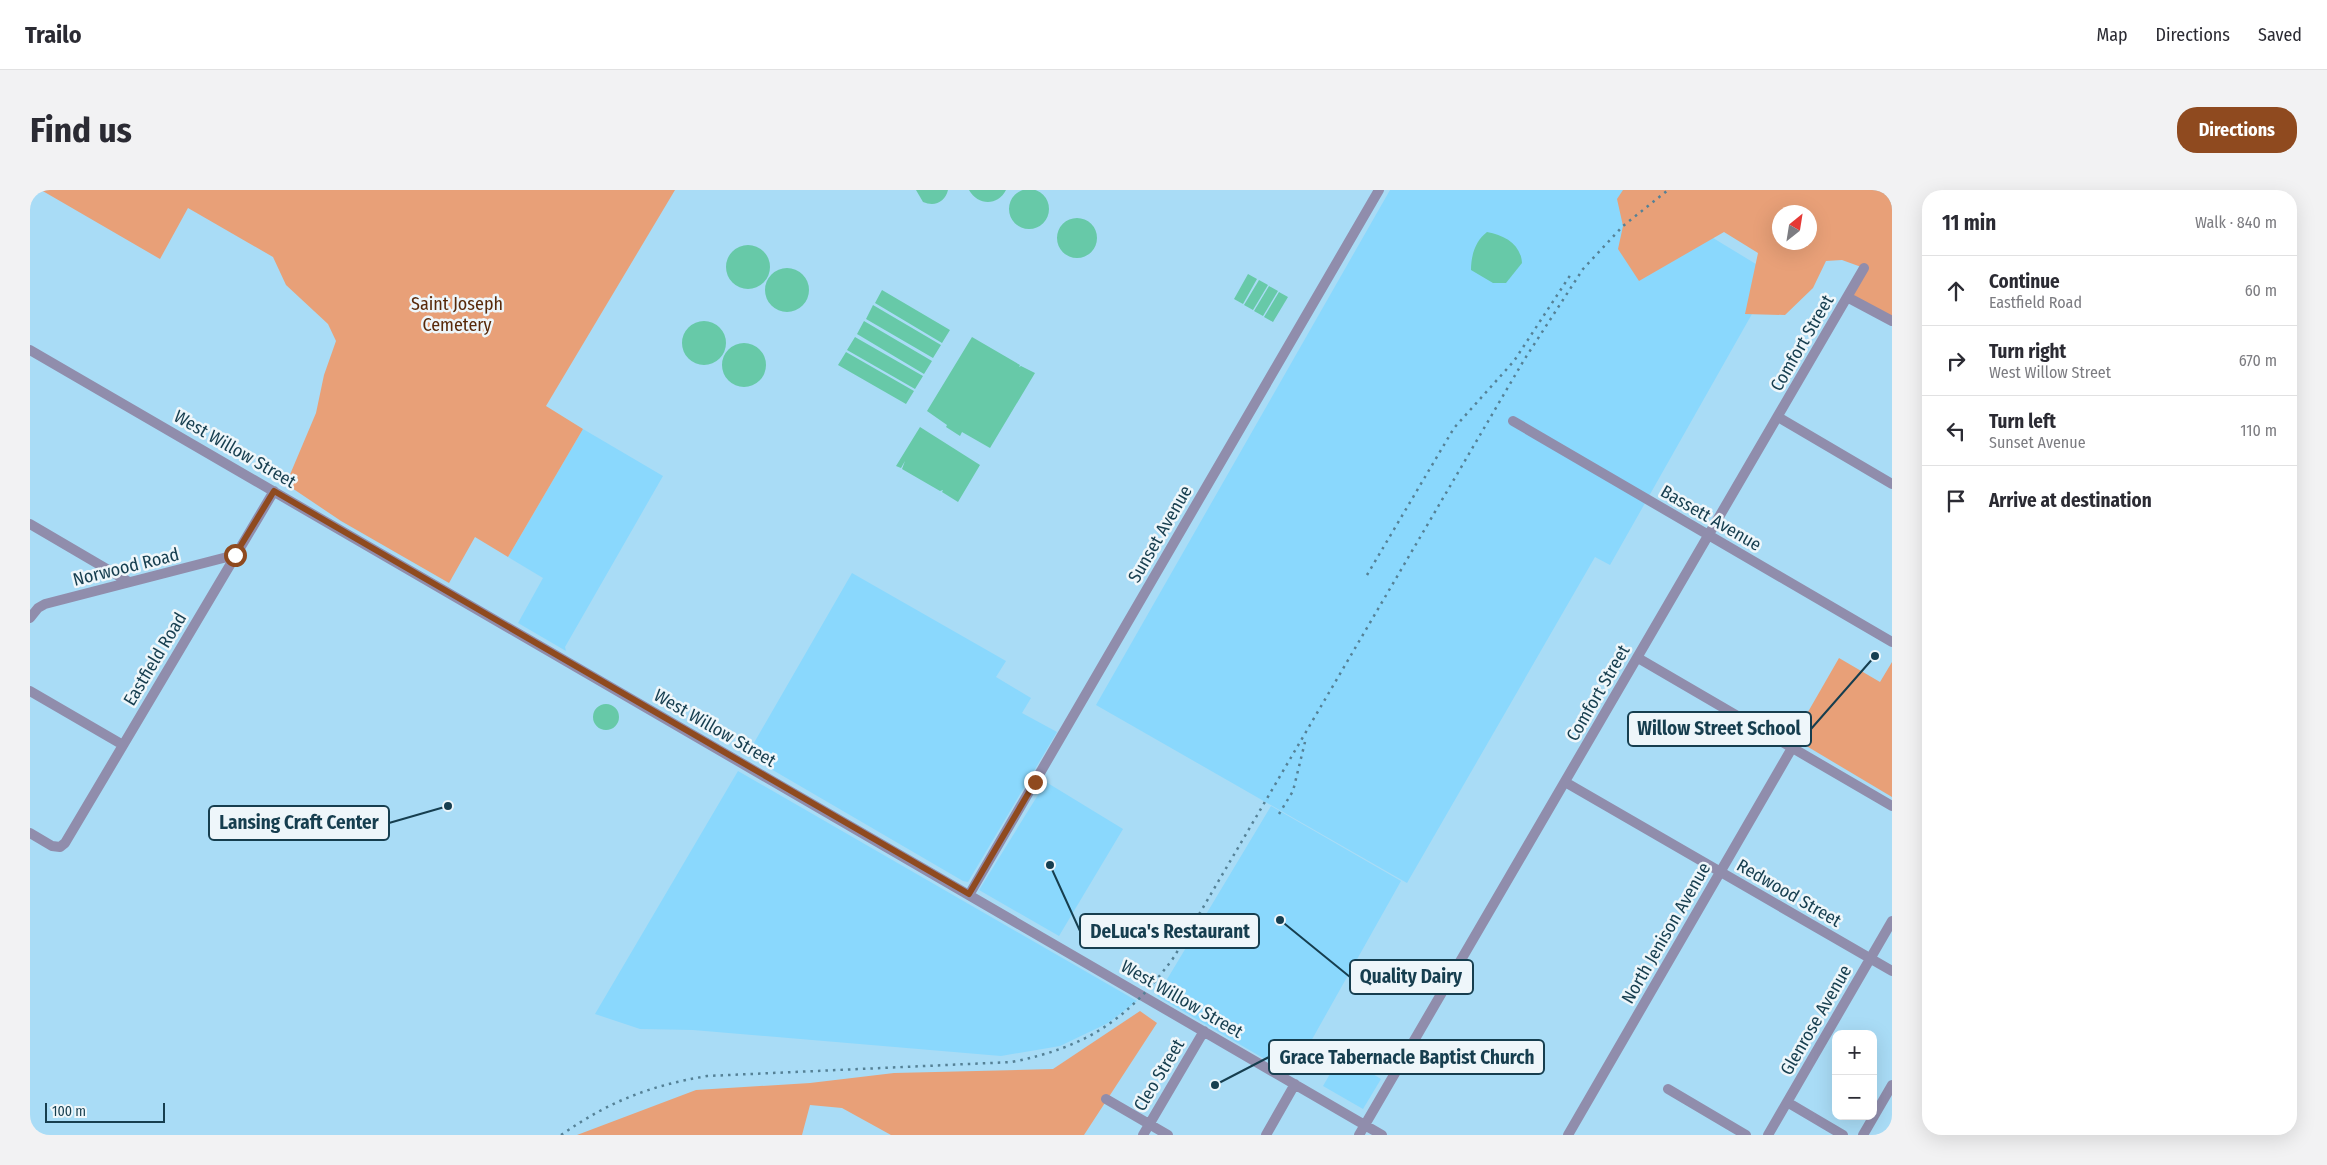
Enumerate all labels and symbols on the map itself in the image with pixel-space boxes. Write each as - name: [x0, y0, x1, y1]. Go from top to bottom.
- north arrow: [1772, 205, 1817, 250]
- street label: Comfort Street: [1766, 291, 1838, 395]
- park label: Saint Joseph Cemetery: [411, 293, 503, 336]
- street label: West Willow Street: [170, 405, 300, 493]
- street label: Bassett Avenue: [1657, 480, 1765, 556]
- street label: Sunset Avenue: [1123, 481, 1197, 587]
- street label: Norwood Road: [71, 543, 181, 591]
- route start: [224, 544, 247, 567]
- street label: Eastfield Road: [119, 608, 191, 710]
- street label: Comfort Street: [1562, 641, 1634, 745]
- street label: West Willow Street: [650, 684, 780, 772]
- callout: Willow Street School: [1628, 712, 1811, 746]
- text: Willow Street School: [1637, 717, 1802, 740]
- route end: [1024, 771, 1047, 794]
- callout: Lansing Craft Center: [209, 806, 389, 840]
- text: Lansing Craft Center: [219, 811, 380, 834]
- street label: Redwood Street: [1733, 854, 1845, 932]
- street label: North Jenison Avenue: [1617, 859, 1715, 1007]
- callout: DeLuca's Restaurant: [1080, 914, 1259, 948]
- text: DeLuca's Restaurant: [1090, 920, 1250, 943]
- street label: West Willow Street: [1117, 955, 1247, 1043]
- callout: Quality Dairy: [1350, 960, 1473, 994]
- street label: Glenrose Avenue: [1776, 961, 1856, 1079]
- text: Quality Dairy: [1360, 965, 1463, 988]
- street label: Cleo Street: [1129, 1035, 1189, 1115]
- callout: Grace Tabernacle Baptist Church: [1269, 1040, 1544, 1074]
- text: Grace Tabernacle Baptist Church: [1280, 1046, 1534, 1069]
- scale bar: [45, 1100, 165, 1123]

